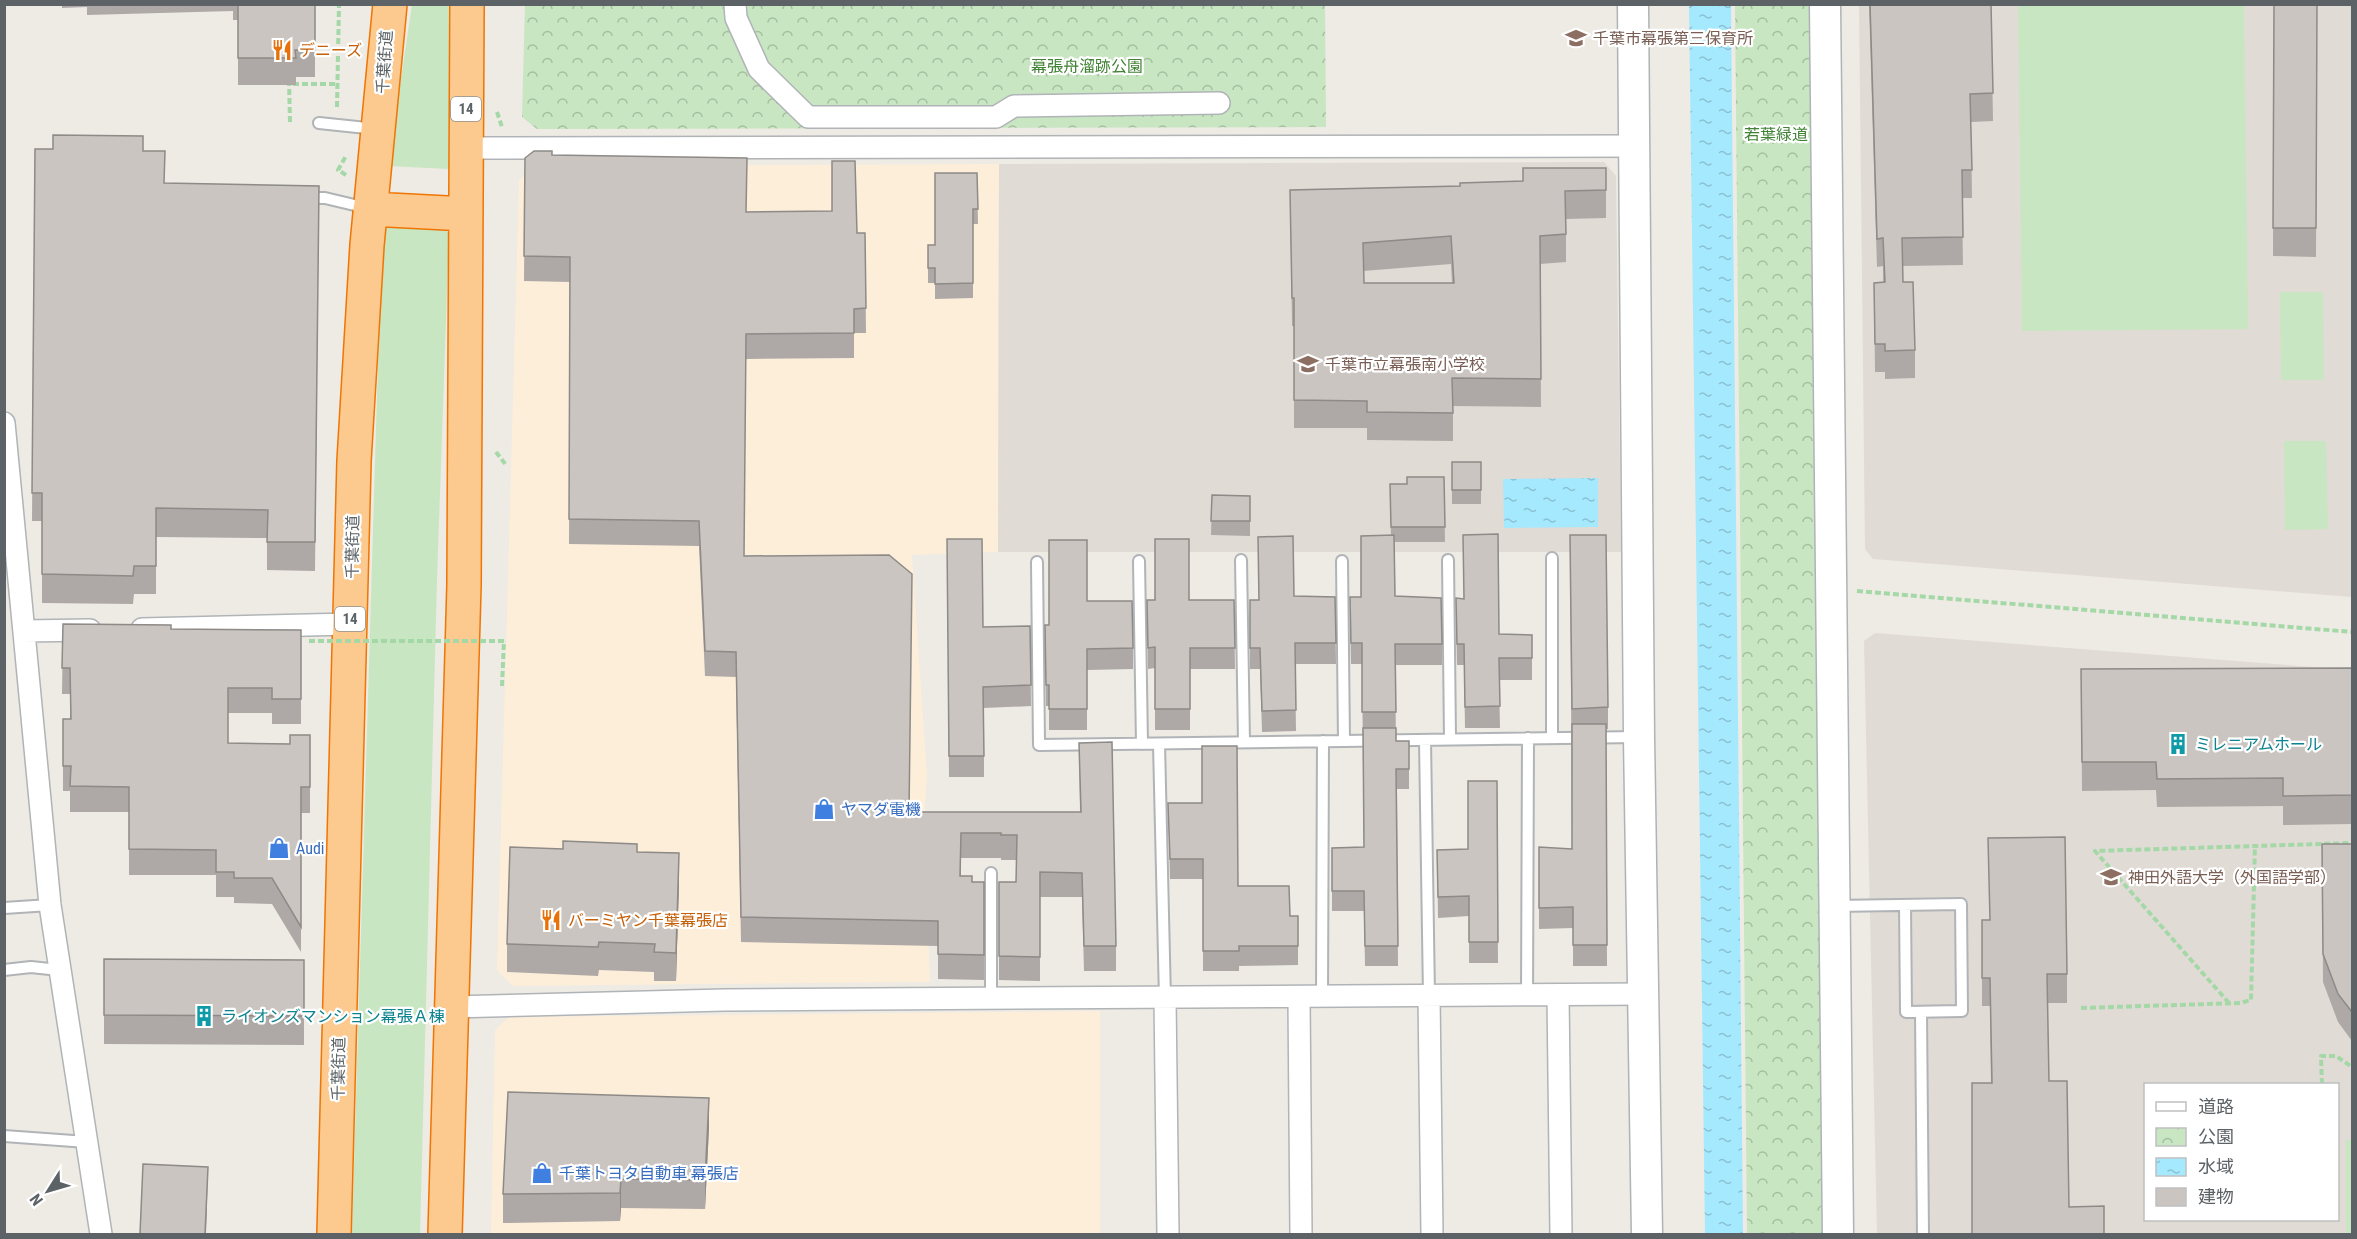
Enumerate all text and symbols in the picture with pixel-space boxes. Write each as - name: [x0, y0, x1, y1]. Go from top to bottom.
- school or university icon: 千葉市幕張第三保育所: [1564, 26, 1588, 50]
- street label: 千葉街道: [373, 29, 396, 95]
- place label: 千葉市幕張第三保育所: [1593, 29, 1753, 48]
- restaurant icon: デニーズ: [270, 38, 294, 62]
- place label: デニーズ: [299, 41, 362, 60]
- park label: 幕張舟溜跡公園: [1031, 57, 1143, 76]
- road number: 14: [451, 97, 481, 121]
- park label: 若葉緑道: [1744, 125, 1808, 144]
- school or university icon: 千葉市立幕張南小学校: [1296, 352, 1320, 376]
- place label: 千葉市立幕張南小学校: [1325, 355, 1485, 374]
- street label: 千葉街道: [342, 515, 363, 579]
- road number: 14: [335, 607, 365, 631]
- building icon: ミレニアムホール: [2166, 732, 2190, 756]
- place label: ミレニアムホール: [2195, 735, 2322, 754]
- shop icon: ヤマダ電機: [812, 797, 836, 821]
- place label: ヤマダ電機: [841, 800, 921, 819]
- shop icon: Audi: [267, 836, 291, 860]
- place label: Audi: [296, 839, 324, 858]
- school or university icon: 神田外語大学（外国語学部）: [2099, 865, 2123, 889]
- place label: 神田外語大学（外国語学部）: [2128, 868, 2336, 887]
- restaurant icon: バーミヤン千葉幕張店: [539, 908, 563, 932]
- place label: バーミヤン千葉幕張店: [568, 911, 728, 930]
- building icon: ライオンズマンション幕張Ａ棟: [192, 1004, 216, 1028]
- place label: ライオンズマンション幕張Ａ棟: [221, 1007, 445, 1026]
- street label: 千葉街道: [328, 1037, 349, 1101]
- legend: [2144, 1083, 2339, 1221]
- text: 道路: [2198, 1096, 2234, 1117]
- text: 公園: [2198, 1126, 2234, 1147]
- text: 水域: [2198, 1156, 2234, 1177]
- north arrow: [18, 1161, 78, 1221]
- shop icon: 千葉トヨタ自動車 幕張店: [530, 1161, 554, 1185]
- place label: 千葉トヨタ自動車 幕張店: [559, 1164, 739, 1183]
- text: 建物: [2198, 1186, 2234, 1207]
- text: N: [26, 1190, 47, 1209]

